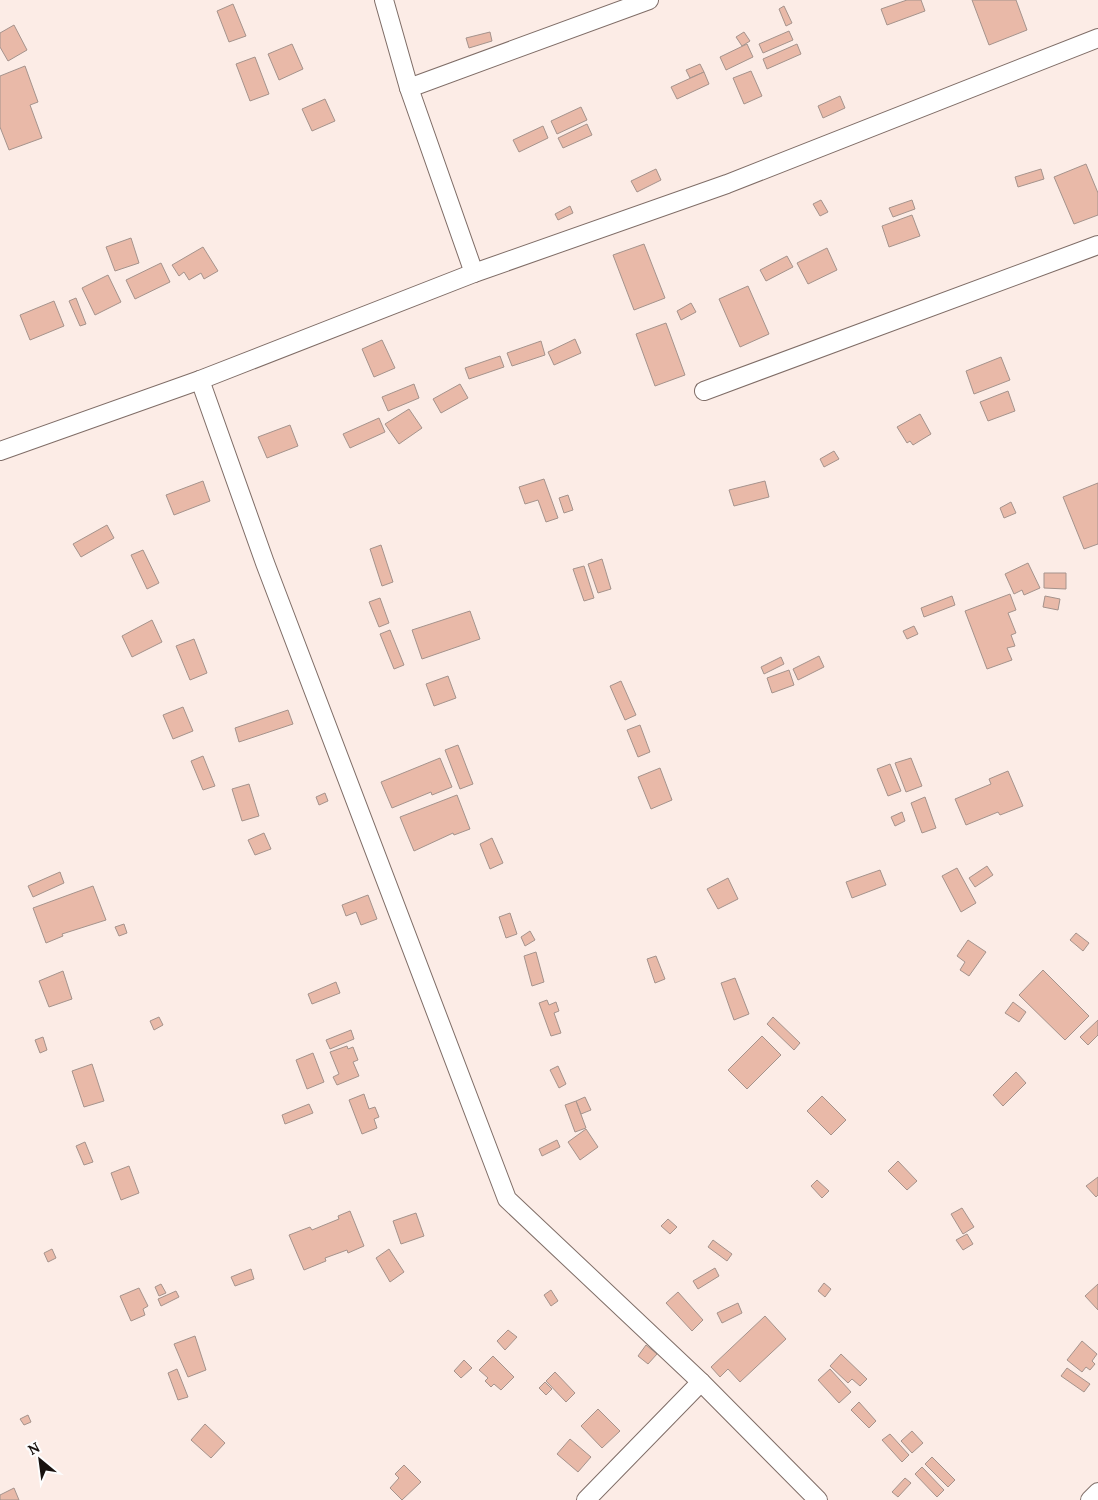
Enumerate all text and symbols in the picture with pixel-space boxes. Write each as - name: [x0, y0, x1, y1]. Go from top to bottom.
- north arrow: [15, 1435, 65, 1485]
- text: N: [25, 1438, 43, 1459]

